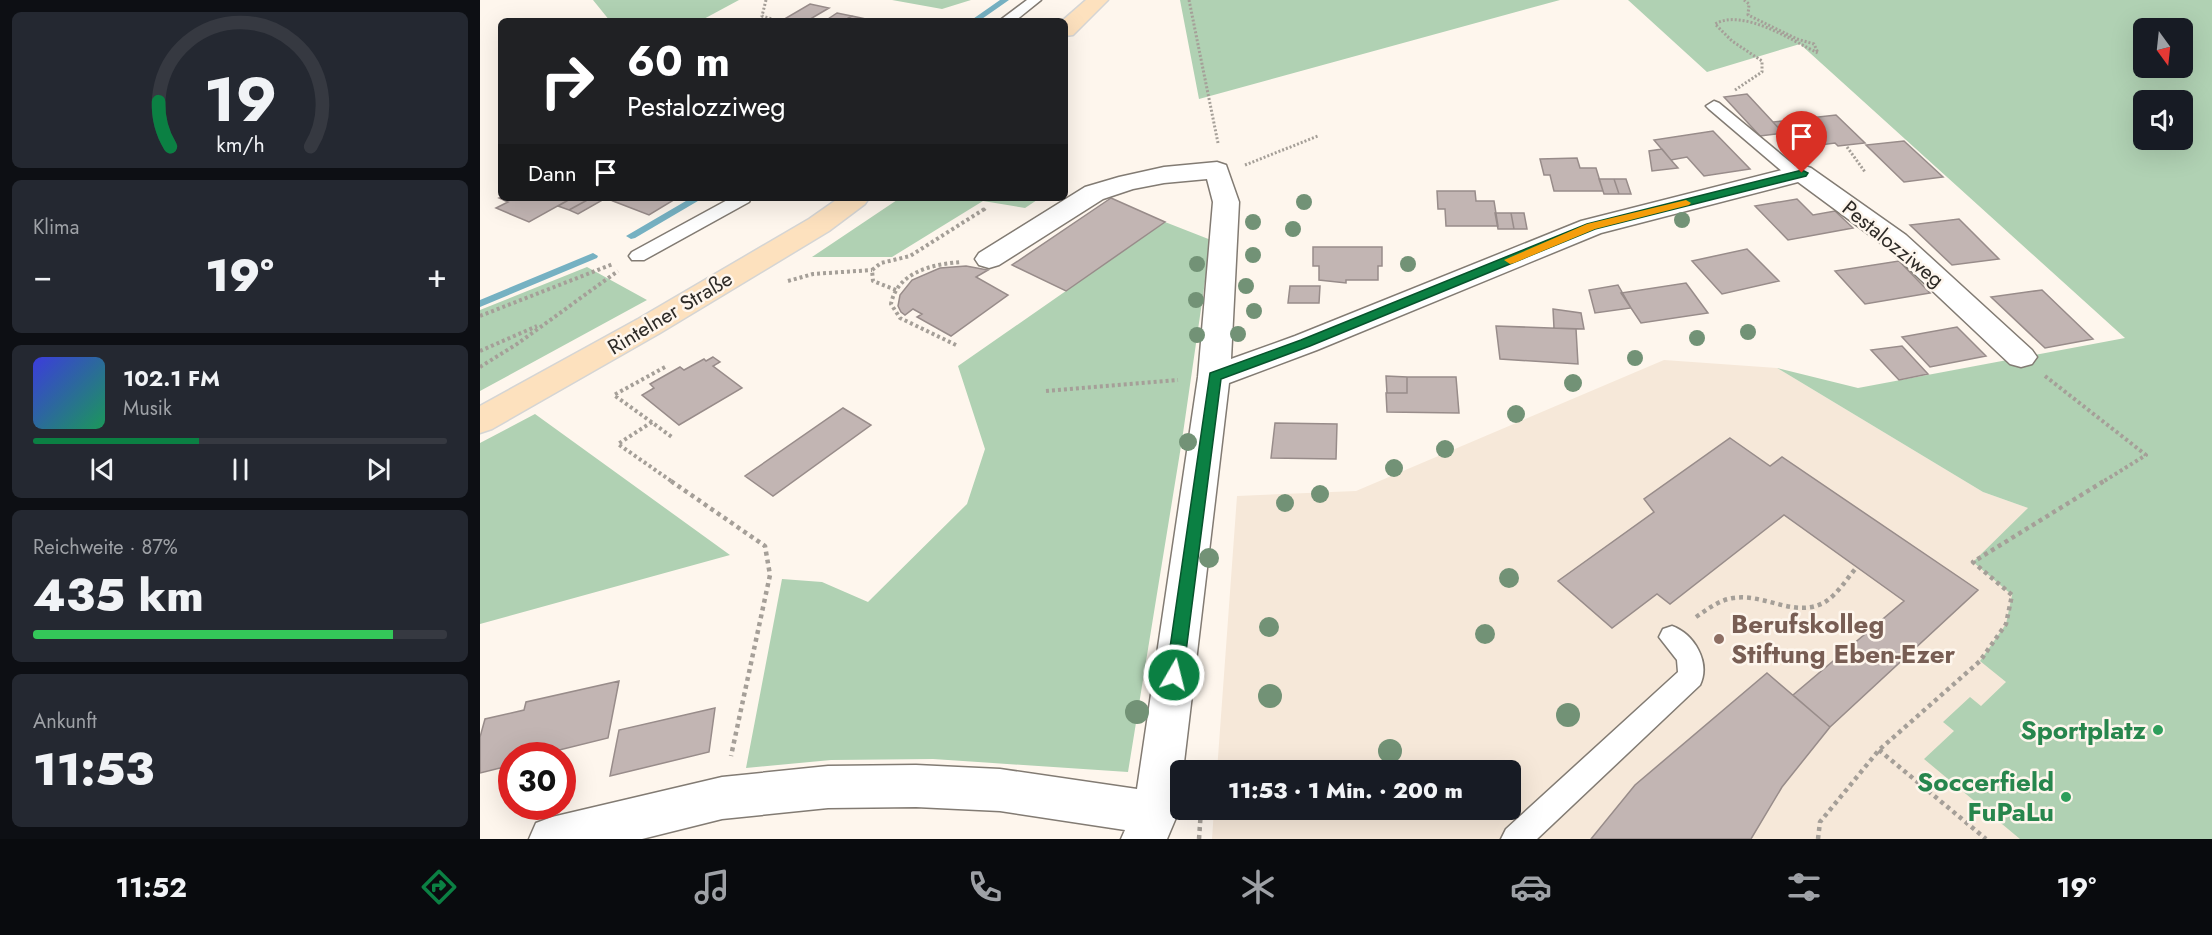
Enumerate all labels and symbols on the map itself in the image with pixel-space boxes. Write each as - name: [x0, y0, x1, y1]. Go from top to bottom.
- north arrow: [2133, 18, 2193, 78]
- pin: [1776, 111, 1827, 173]
- street label: Pestalozziweg: [1836, 194, 1950, 294]
- street label: Rintelner Straße: [602, 264, 738, 362]
- place label: Berufskolleg Stiftung Eben-Ezer: [1731, 605, 1956, 673]
- marker: Berufskolleg Stiftung Eben-Ezer: [1712, 632, 1726, 646]
- position arrow: [1142, 643, 1206, 707]
- place label: Sportplatz: [2020, 711, 2146, 749]
- marker: Sportplatz: [2151, 723, 2165, 737]
- speed limit sign: 30: [498, 742, 576, 820]
- place label: Soccerfield FuPaLu: [1917, 763, 2054, 831]
- marker: Soccerfield FuPaLu: [2059, 790, 2073, 804]

